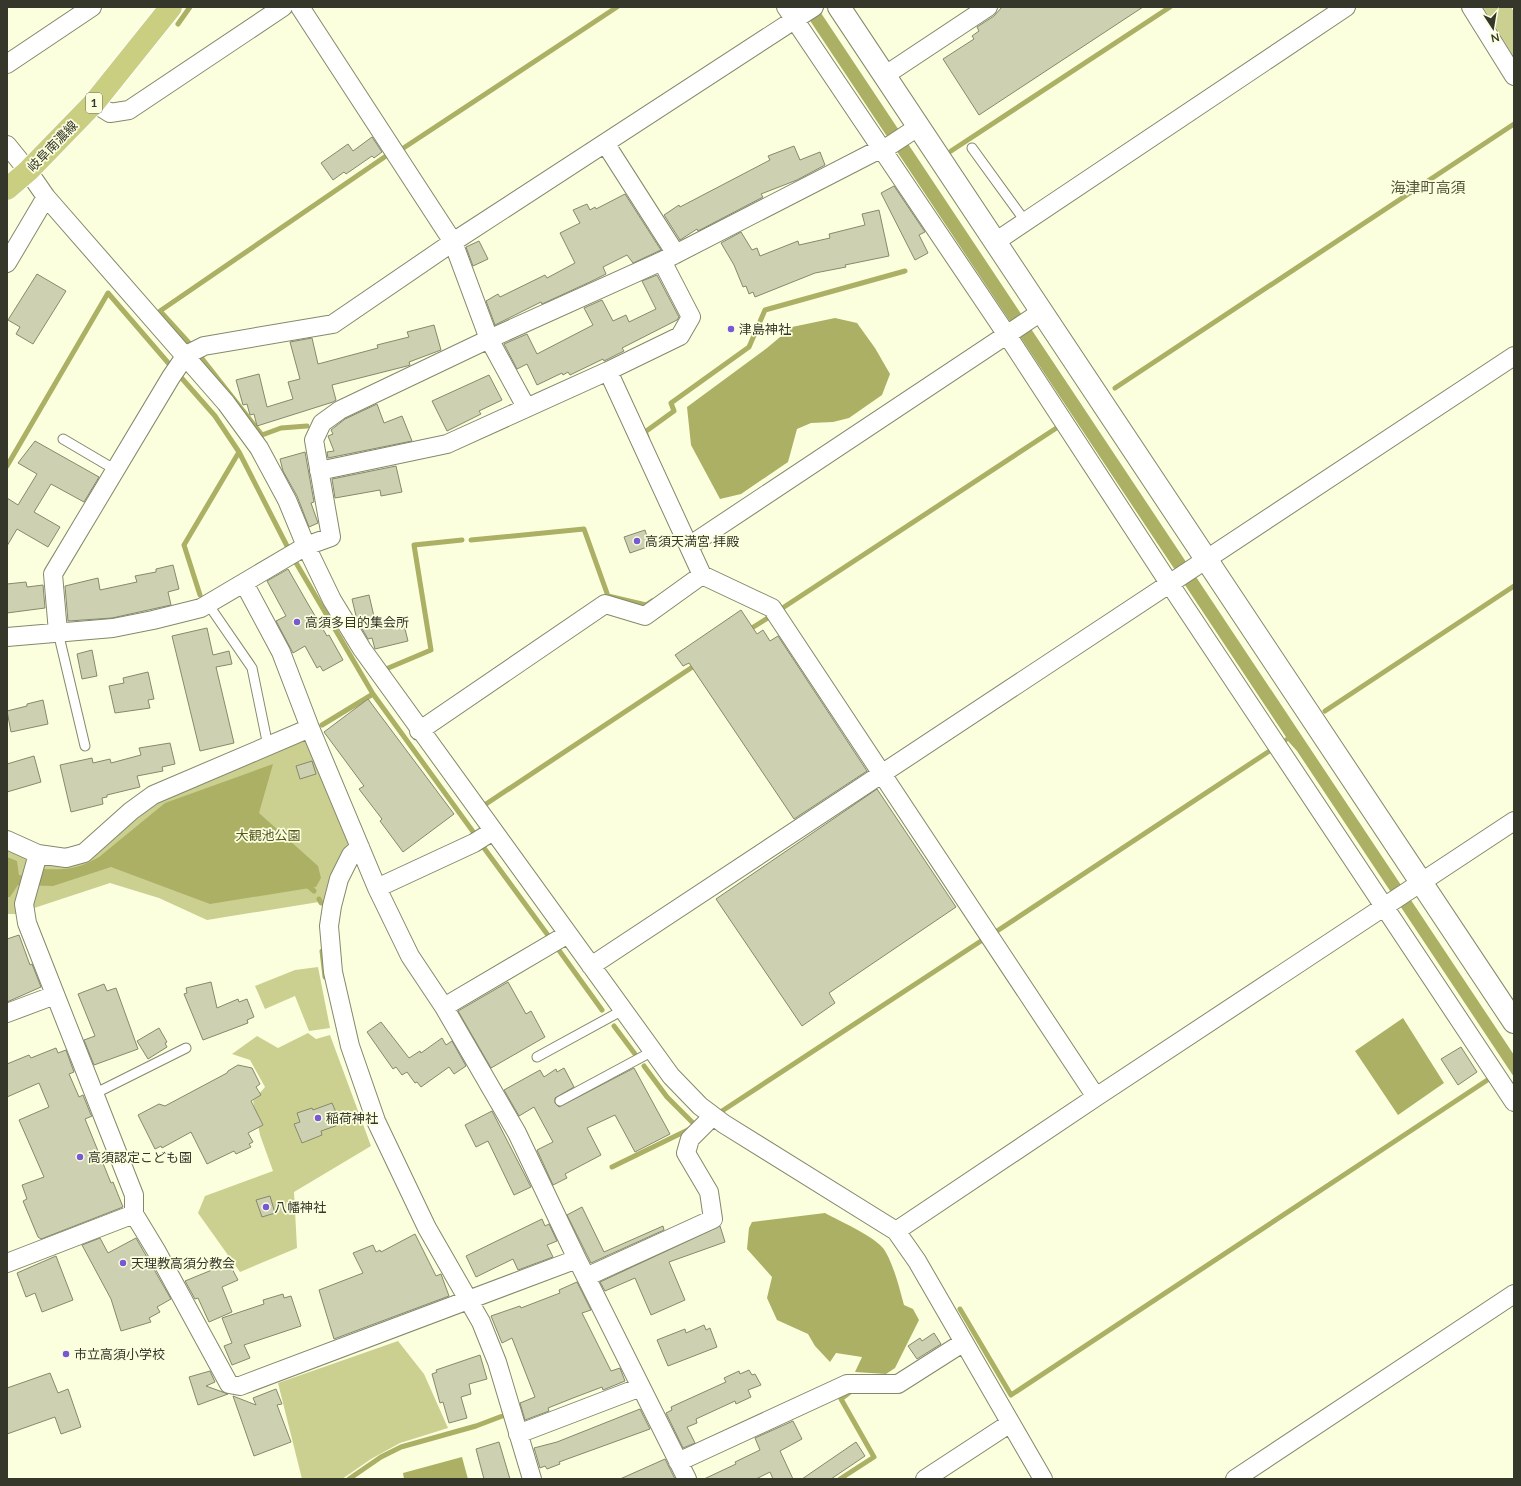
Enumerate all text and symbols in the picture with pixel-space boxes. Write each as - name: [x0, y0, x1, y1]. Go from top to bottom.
- north arrow: [1473, 8, 1513, 48]
- text: N: [1490, 31, 1501, 46]
- road number: 1: [86, 93, 102, 113]
- street label: 岐阜南濃線: [24, 117, 80, 175]
- district label: 海津町高須: [1390, 178, 1466, 196]
- place label: 津島神社: [739, 321, 791, 337]
- marker: 津島神社: [726, 324, 736, 334]
- place label: 高須天満宮 拝殿: [645, 533, 739, 549]
- marker: 高須天満宮 拝殿: [632, 536, 642, 546]
- place label: 高須多目的集会所: [305, 614, 409, 630]
- marker: 高須多目的集会所: [292, 617, 302, 627]
- park label: 大観池公園: [235, 827, 301, 843]
- place label: 稲荷神社: [326, 1110, 378, 1126]
- marker: 稲荷神社: [313, 1113, 323, 1123]
- place label: 高須認定こども園: [88, 1149, 192, 1165]
- marker: 高須認定こども園: [75, 1152, 85, 1162]
- place label: 八幡神社: [274, 1199, 326, 1215]
- marker: 八幡神社: [261, 1202, 271, 1212]
- place label: 天理教高須分教会: [131, 1255, 235, 1271]
- marker: 天理教高須分教会: [118, 1258, 128, 1268]
- place label: 市立高須小学校: [74, 1346, 165, 1362]
- marker: 市立高須小学校: [61, 1349, 71, 1359]

